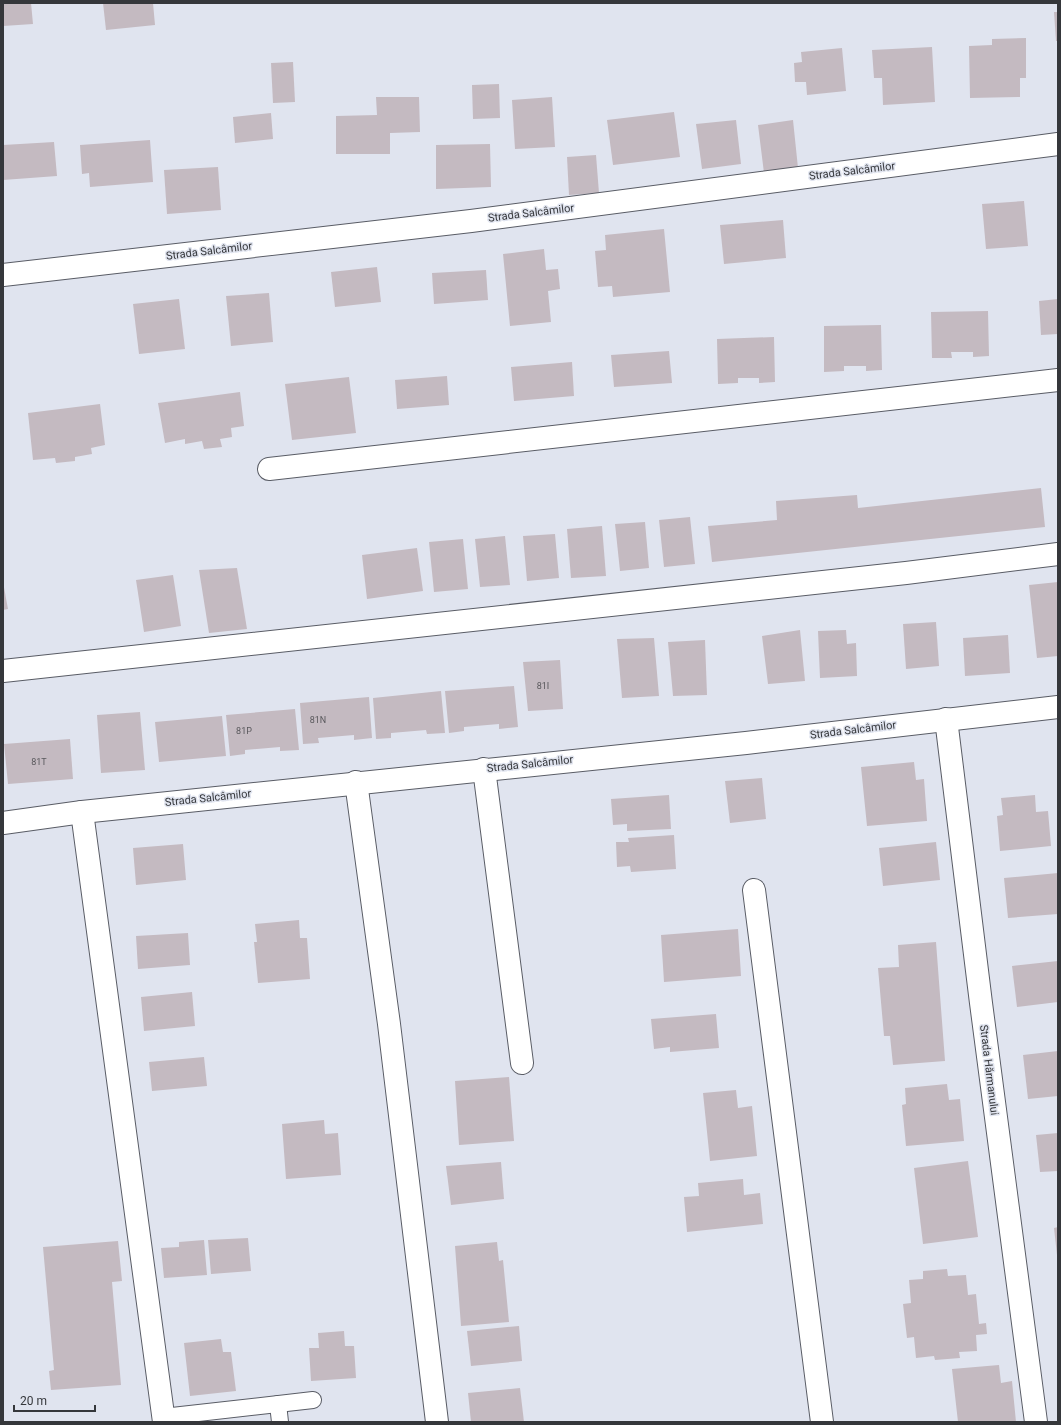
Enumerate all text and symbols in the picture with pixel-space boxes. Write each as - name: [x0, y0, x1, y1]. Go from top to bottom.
- street label: Strada Salcâmilor: [808, 159, 896, 183]
- street label: Strada Salcâmilor: [487, 201, 575, 225]
- street label: Strada Salcâmilor: [165, 239, 253, 263]
- house number: 81I: [537, 681, 549, 691]
- house number: 81N: [310, 715, 326, 725]
- street label: Strada Salcâmilor: [809, 718, 897, 742]
- house number: 81P: [236, 726, 252, 736]
- street label: Strada Salcâmilor: [486, 753, 574, 775]
- house number: 81T: [31, 757, 47, 767]
- street label: Strada Salcâmilor: [164, 787, 252, 809]
- street label: Strada Hărmanului: [977, 1024, 1001, 1116]
- scale bar: [14, 1387, 95, 1413]
- text: 20 m: [20, 1394, 47, 1408]

